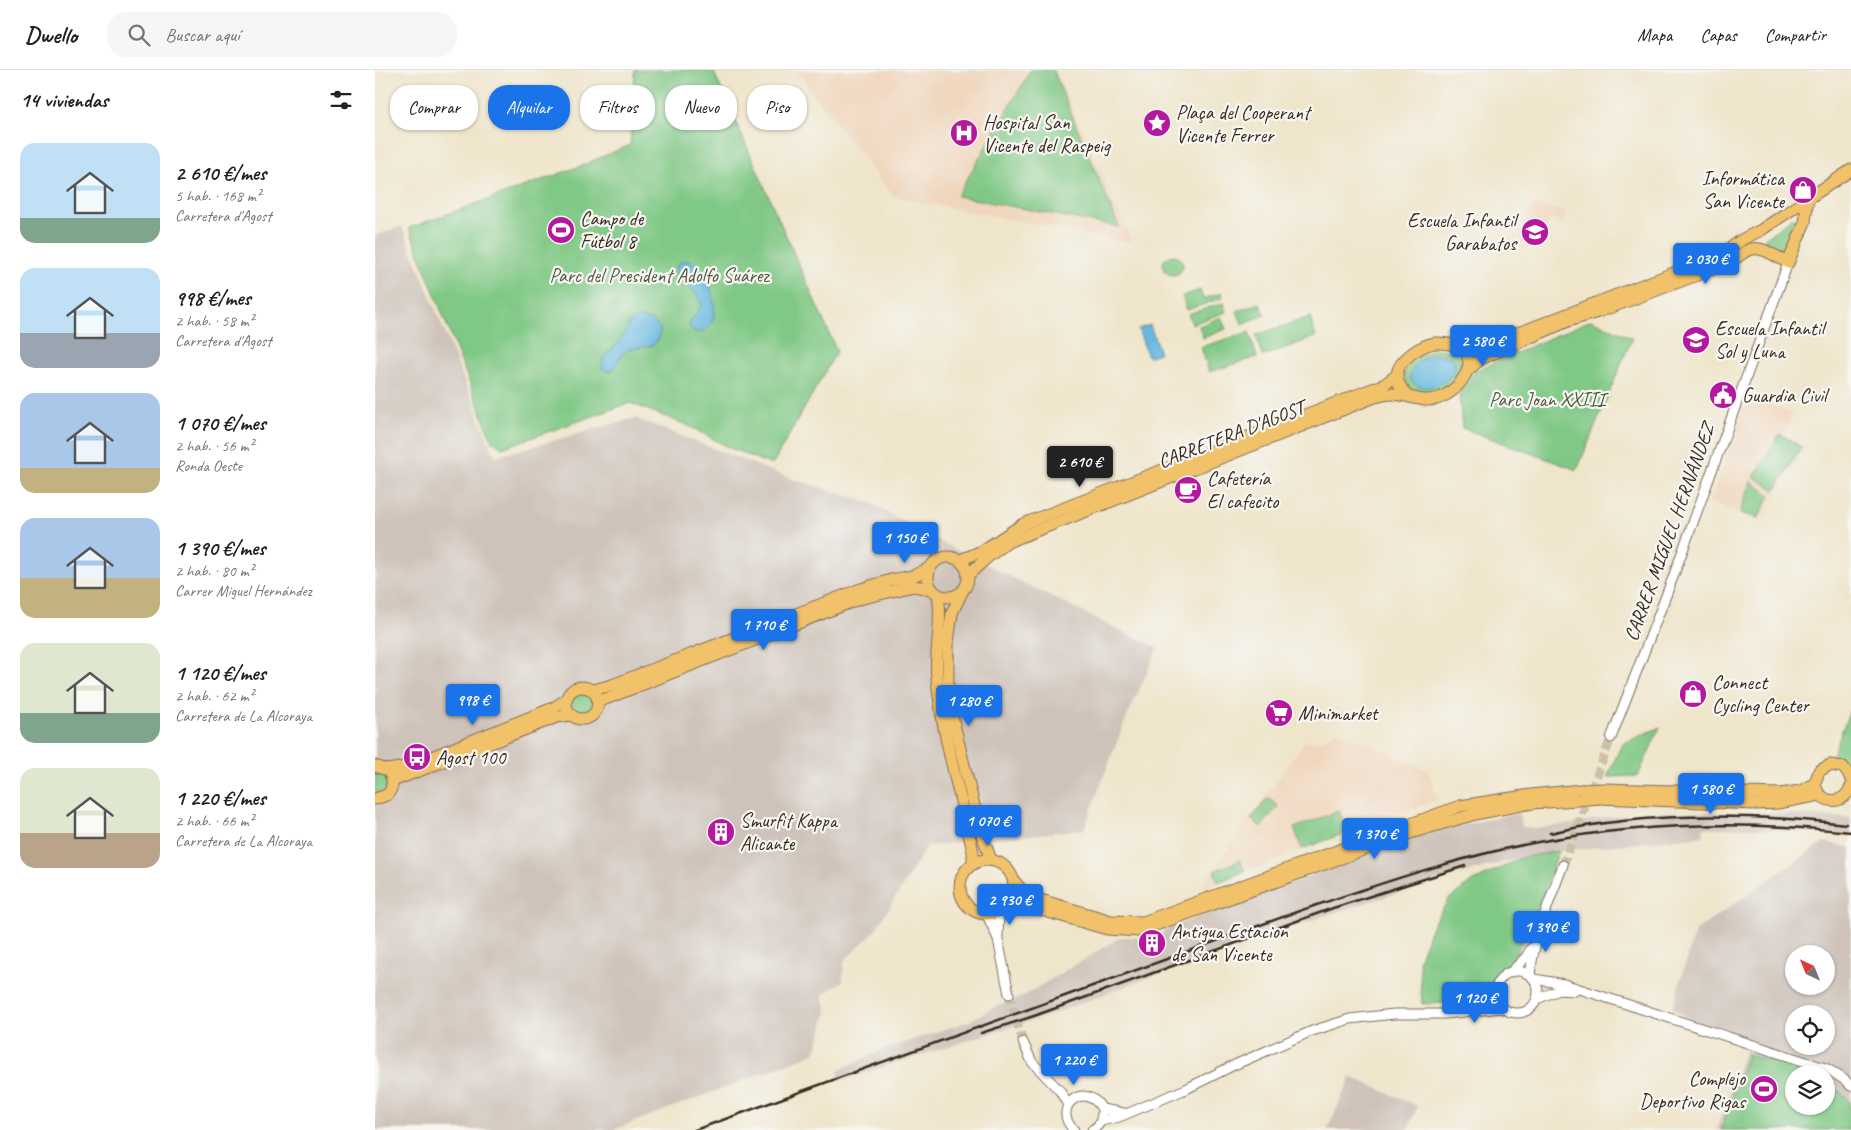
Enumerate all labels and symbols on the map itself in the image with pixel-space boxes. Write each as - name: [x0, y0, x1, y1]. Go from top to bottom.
- place label: Plaça del Cooperant Vicente Ferrer: [1176, 100, 1313, 148]
- place icon: Plaça del Cooperant Vicente Ferrer: [1142, 108, 1172, 138]
- place label: Hospital San Vicente del Raspeig: [983, 110, 1112, 158]
- hospital icon: Hospital San Vicente del Raspeig: [949, 118, 979, 148]
- place label: Informática San Vicente: [1702, 166, 1786, 214]
- shop icon: Informática San Vicente: [1788, 175, 1818, 205]
- place label: Campo de Fútbol 8: [580, 206, 645, 254]
- place label: Escuela Infantil Garabatos: [1407, 208, 1520, 256]
- sports icon: Campo de Fútbol 8: [546, 215, 576, 245]
- school or university icon: Escuela Infantil Garabatos: [1520, 217, 1550, 247]
- pin: 2 030 €: [1660, 242, 1752, 285]
- park label: Parc del President Adolfo Suárez: [549, 263, 770, 288]
- place label: Escuela Infantil Sol y Luna: [1715, 316, 1827, 364]
- pin: 2 580 €: [1437, 324, 1529, 367]
- school or university icon: Escuela Infantil Sol y Luna: [1681, 325, 1711, 355]
- public building icon: Guardia Civil: [1708, 380, 1738, 410]
- place label: Guardia Civil: [1742, 383, 1830, 408]
- park label: Parc Joan XXIII: [1489, 387, 1609, 412]
- street label: CARRETERA D'AGOST: [1154, 393, 1313, 474]
- street label: CARRER MIGUEL HERNÁNDEZ: [1618, 417, 1722, 644]
- pin: 2 610 €: [1034, 446, 1126, 488]
- place label: Cafetería El cafecito: [1207, 466, 1279, 514]
- cafe icon: Cafetería El cafecito: [1173, 475, 1203, 505]
- pin: 1 150 €: [859, 522, 951, 564]
- pin: 1 710 €: [718, 608, 810, 651]
- place label: Connect Cycling Center: [1712, 670, 1810, 718]
- shop icon: Connect Cycling Center: [1678, 679, 1708, 709]
- pin: 998 €: [438, 684, 508, 726]
- pin: 1 280 €: [923, 684, 1015, 727]
- supermarket icon: Minimarket: [1264, 698, 1294, 728]
- place label: Minimarket: [1298, 701, 1380, 726]
- bus stop icon: Agost 100: [402, 742, 432, 772]
- place label: Agost 100: [436, 745, 507, 770]
- pin: 1 580 €: [1665, 772, 1757, 815]
- pin: 1 070 €: [942, 804, 1034, 847]
- place label: Smurfit Kappa Alicante: [740, 808, 839, 856]
- building icon: Smurfit Kappa Alicante: [706, 817, 736, 847]
- pin: 1 370 €: [1329, 818, 1421, 860]
- pin: 2 930 €: [964, 884, 1056, 926]
- pin: 1 390 €: [1500, 910, 1592, 953]
- place label: Antigua Estacion de San Vicente: [1171, 919, 1289, 967]
- building icon: Antigua Estacion de San Vicente: [1137, 928, 1167, 958]
- north arrow: [1785, 945, 1835, 995]
- pin: 1 120 €: [1429, 982, 1521, 1024]
- pin: 1 220 €: [1028, 1044, 1120, 1086]
- place label: Complejo Deportivo Rigas: [1639, 1066, 1747, 1114]
- sports icon: Complejo Deportivo Rigas: [1749, 1074, 1779, 1104]

